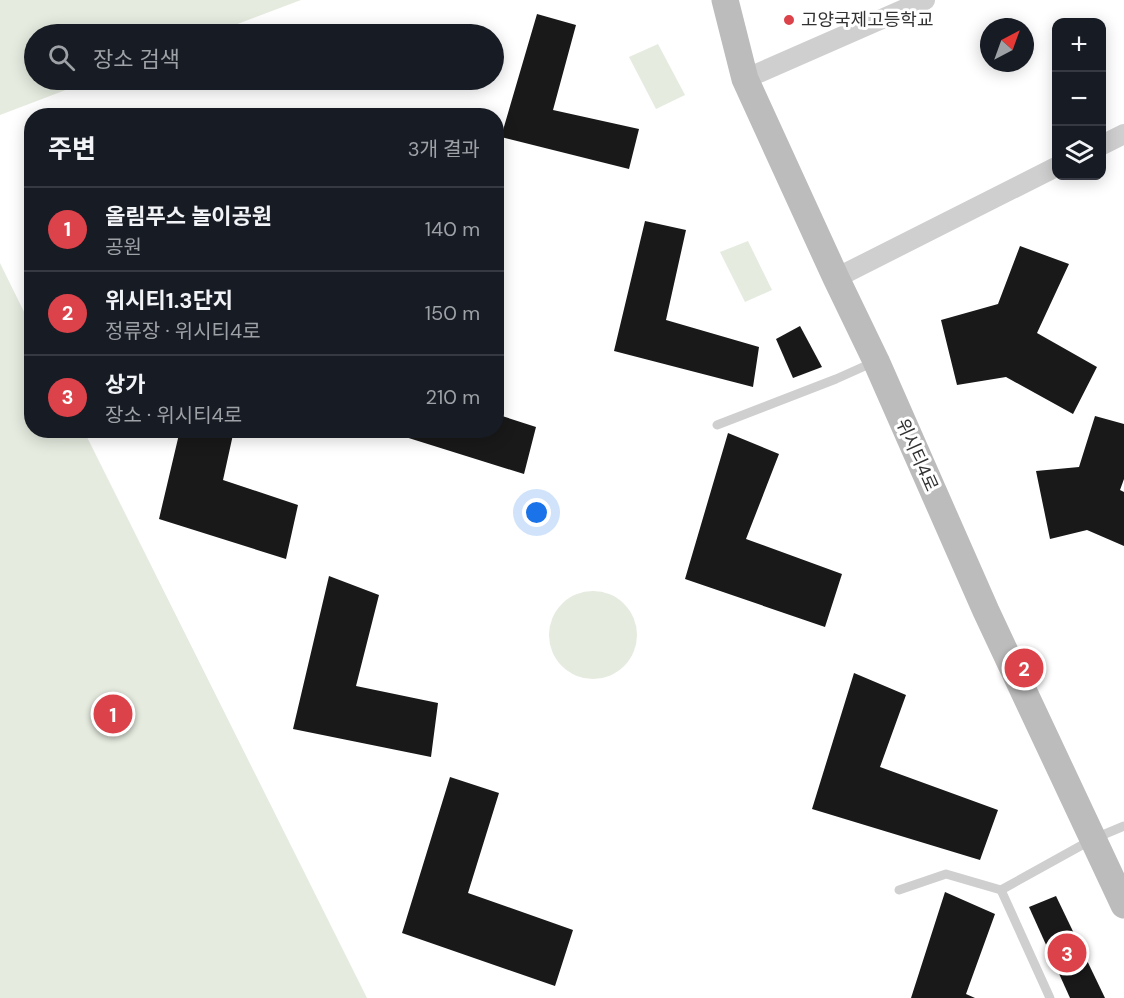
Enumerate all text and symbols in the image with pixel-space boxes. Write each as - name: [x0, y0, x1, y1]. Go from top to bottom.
- place label: 고양국제고등학교: [801, 8, 933, 32]
- marker: 고양국제고등학교: [782, 13, 796, 27]
- north arrow: [980, 18, 1034, 72]
- map controls: [1052, 18, 1106, 180]
- button: +: [1052, 18, 1106, 72]
- search box: [24, 24, 504, 90]
- icon: search: [45, 41, 78, 74]
- text: 장소 검색: [93, 45, 180, 74]
- button: −: [1052, 72, 1106, 126]
- button: layers: [1052, 126, 1106, 180]
- text: 주변: [48, 132, 96, 166]
- text: 3개 결과: [408, 136, 480, 162]
- text: 올림푸스 놀이공원: [105, 202, 272, 231]
- text: 1: [64, 216, 71, 242]
- text: 140 m: [425, 216, 480, 242]
- text: 공원: [105, 234, 142, 260]
- text: 위시티1.3단지: [105, 286, 233, 315]
- text: 2: [62, 300, 73, 326]
- text: 150 m: [425, 300, 480, 326]
- text: 정류장 · 위시티4로: [105, 318, 261, 344]
- text: 상가: [105, 370, 145, 399]
- text: 3: [61, 384, 74, 410]
- text: 210 m: [425, 384, 480, 410]
- text: 장소 · 위시티4로: [105, 402, 242, 428]
- street label: 위시티4로: [890, 415, 944, 495]
- your location: [522, 498, 551, 527]
- pin: 2: [1004, 646, 1044, 690]
- pin: 1: [94, 692, 132, 736]
- pin: 3: [1048, 930, 1086, 976]

